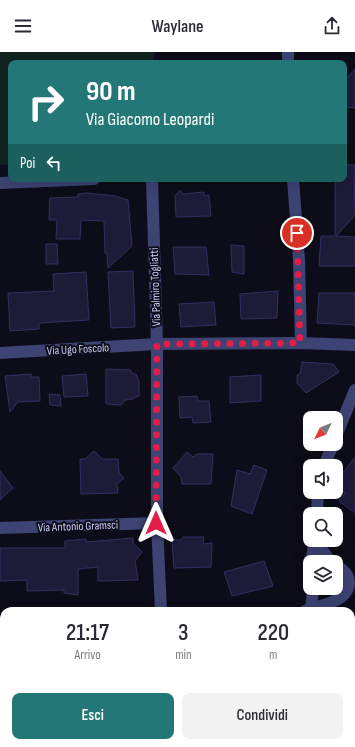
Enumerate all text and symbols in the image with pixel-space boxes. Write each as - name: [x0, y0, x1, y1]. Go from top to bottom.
- icon: menu: [12, 15, 34, 37]
- icon: share: [321, 15, 343, 37]
- text: Waylane: [151, 16, 204, 37]
- text: 90 m: [86, 75, 136, 108]
- icon: right: [20, 76, 72, 128]
- text: Via Giacomo Leopardi: [86, 109, 214, 130]
- icon: left: [43, 152, 65, 174]
- text: Poi: [20, 154, 35, 173]
- pin: [280, 216, 314, 250]
- icon: arrive: [286, 222, 308, 244]
- street label: Via Palmiro Togliatti: [147, 247, 164, 327]
- street label: Via Ugo Foscolo: [47, 340, 110, 359]
- north arrow: [303, 411, 343, 451]
- map controls: [303, 411, 343, 595]
- button: sound: [303, 459, 343, 499]
- position arrow: [135, 502, 177, 544]
- button: search: [303, 507, 343, 547]
- street label: Via Antonio Gramsci: [38, 518, 118, 535]
- button: layers: [303, 555, 343, 595]
- text: 21:17: [66, 618, 109, 647]
- text: 3: [178, 618, 189, 647]
- text: 220: [257, 618, 289, 647]
- text: Arrivo: [75, 647, 101, 663]
- text: min: [175, 647, 191, 663]
- text: m: [269, 647, 277, 663]
- button: Esci: [12, 693, 174, 739]
- button: Condividi: [182, 693, 343, 739]

